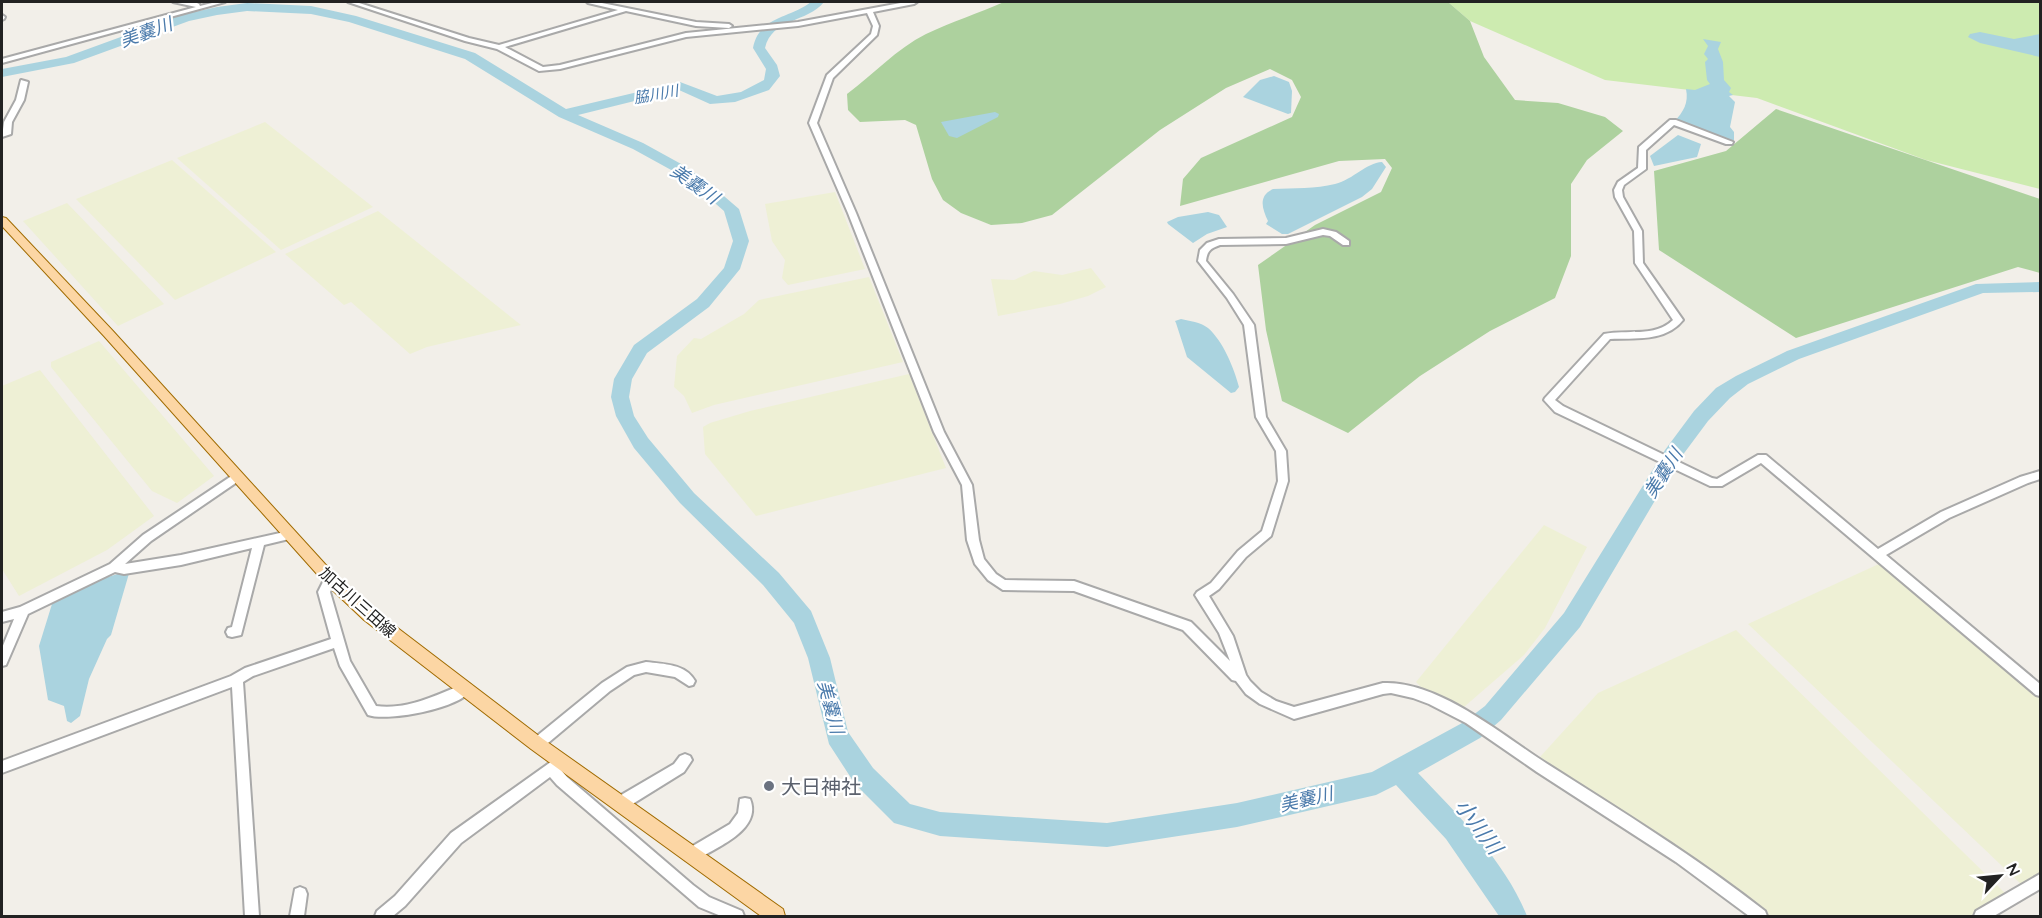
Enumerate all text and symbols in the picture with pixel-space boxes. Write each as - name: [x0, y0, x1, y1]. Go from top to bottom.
- water label: 美嚢川: [117, 11, 177, 52]
- water label: 脇川川: [632, 80, 682, 107]
- water label: 美嚢川: [666, 159, 725, 210]
- water label: 美嚢川: [1639, 442, 1688, 502]
- street label: 加古川三田線: [316, 562, 400, 642]
- water label: 美嚢川: [813, 678, 850, 738]
- place label: 大日神社: [781, 774, 861, 799]
- marker: 大日神社: [762, 779, 776, 793]
- water label: 美嚢川: [1277, 781, 1337, 816]
- water label: 小川川: [1450, 793, 1510, 861]
- north arrow: [1970, 846, 2030, 906]
- text: N: [2002, 860, 2025, 879]

